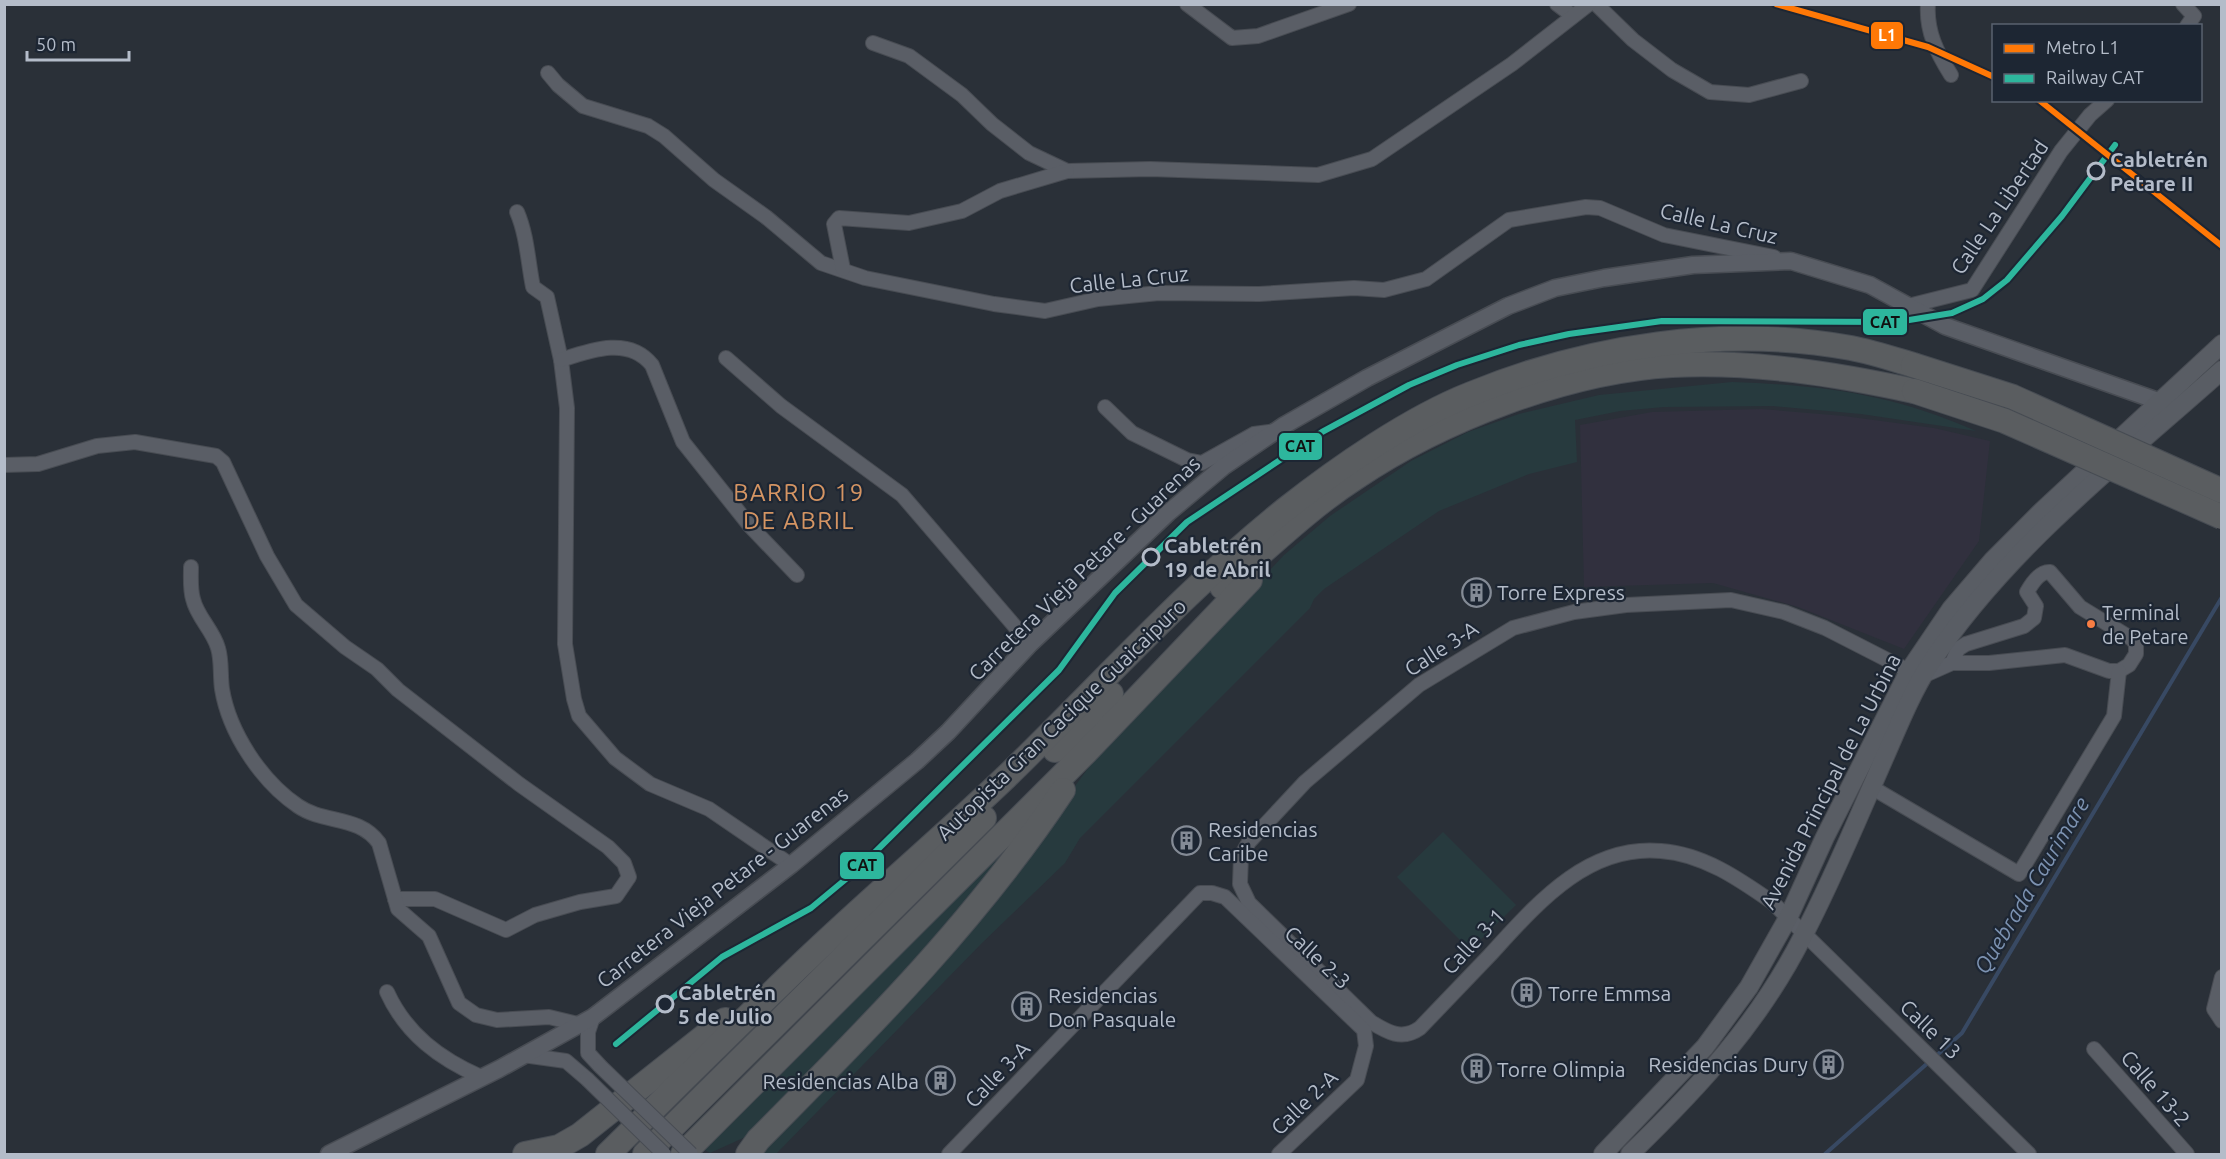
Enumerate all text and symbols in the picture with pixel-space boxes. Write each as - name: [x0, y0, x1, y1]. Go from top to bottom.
- line badge: L1: [1870, 21, 1904, 50]
- scale bar: [27, 24, 129, 62]
- legend: [1992, 24, 2202, 102]
- text: L1: [1878, 26, 1896, 44]
- text: 50 m: [36, 34, 76, 54]
- text: Metro L1: [2046, 37, 2119, 57]
- text: Railway CAT: [2046, 67, 2144, 87]
- street label: Calle La Libertad: [1945, 135, 2053, 279]
- place label: Cabletrén Petare II: [2110, 147, 2208, 195]
- marker: Cabletrén Petare II: [2087, 162, 2105, 180]
- street label: Calle La Cruz: [1658, 198, 1780, 248]
- street label: Calle La Cruz: [1068, 261, 1190, 297]
- line badge: CAT: [1862, 308, 1908, 336]
- text: CAT: [1870, 313, 1901, 331]
- line badge: CAT: [1278, 432, 1323, 461]
- text: CAT: [1285, 437, 1316, 455]
- street label: Carretera Vieja Petare - Guarenas: [963, 451, 1205, 685]
- district label: BARRIO 19 DE ABRIL: [733, 479, 865, 534]
- place label: Cabletrén 19 de Abril: [1164, 533, 1271, 581]
- marker: Cabletrén 19 de Abril: [1142, 548, 1160, 566]
- building icon: Torre Express: [1460, 576, 1492, 608]
- place label: Torre Express: [1497, 580, 1625, 604]
- street label: Autopista Gran Cacique Guaicaipuro: [931, 593, 1191, 845]
- place label: Terminal de Petare: [2102, 601, 2189, 648]
- street label: Calle 3-A: [1400, 615, 1482, 681]
- marker: Terminal de Petare: [2085, 618, 2097, 630]
- street label: Avenida Principal de La Urbina: [1755, 649, 1905, 913]
- street label: Carretera Vieja Petare - Guarenas: [592, 781, 852, 993]
- water label: Quebrada Caurimare: [1968, 792, 2094, 978]
- place label: Residencias Caribe: [1208, 817, 1318, 865]
- building icon: Residencias Caribe: [1171, 825, 1203, 857]
- line badge: CAT: [839, 851, 885, 880]
- text: CAT: [847, 856, 878, 874]
- street label: Calle 3-1: [1437, 903, 1509, 979]
- street label: Calle 2-3: [1280, 921, 1356, 993]
- building icon: Torre Emmsa: [1511, 977, 1543, 1009]
- place label: Cabletrén 5 de Julio: [678, 980, 776, 1028]
- place label: Torre Emmsa: [1548, 981, 1671, 1005]
- place label: Residencias Don Pasquale: [1048, 983, 1176, 1031]
- building icon: Residencias Don Pasquale: [1011, 991, 1043, 1023]
- street label: Calle 13: [1896, 994, 1966, 1064]
- marker: Cabletrén 5 de Julio: [656, 995, 674, 1013]
- street label: Calle 3-A: [960, 1036, 1035, 1112]
- street label: Calle 13-2: [2117, 1045, 2195, 1131]
- building icon: Residencias Dury: [1813, 1048, 1845, 1080]
- place label: Residencias Dury: [1648, 1052, 1808, 1076]
- building icon: Torre Olimpia: [1460, 1053, 1492, 1085]
- place label: Torre Olimpia: [1497, 1057, 1625, 1081]
- street label: Calle 2-A: [1266, 1064, 1342, 1139]
- building icon: Residencias Alba: [924, 1065, 956, 1097]
- place label: Residencias Alba: [762, 1069, 919, 1093]

